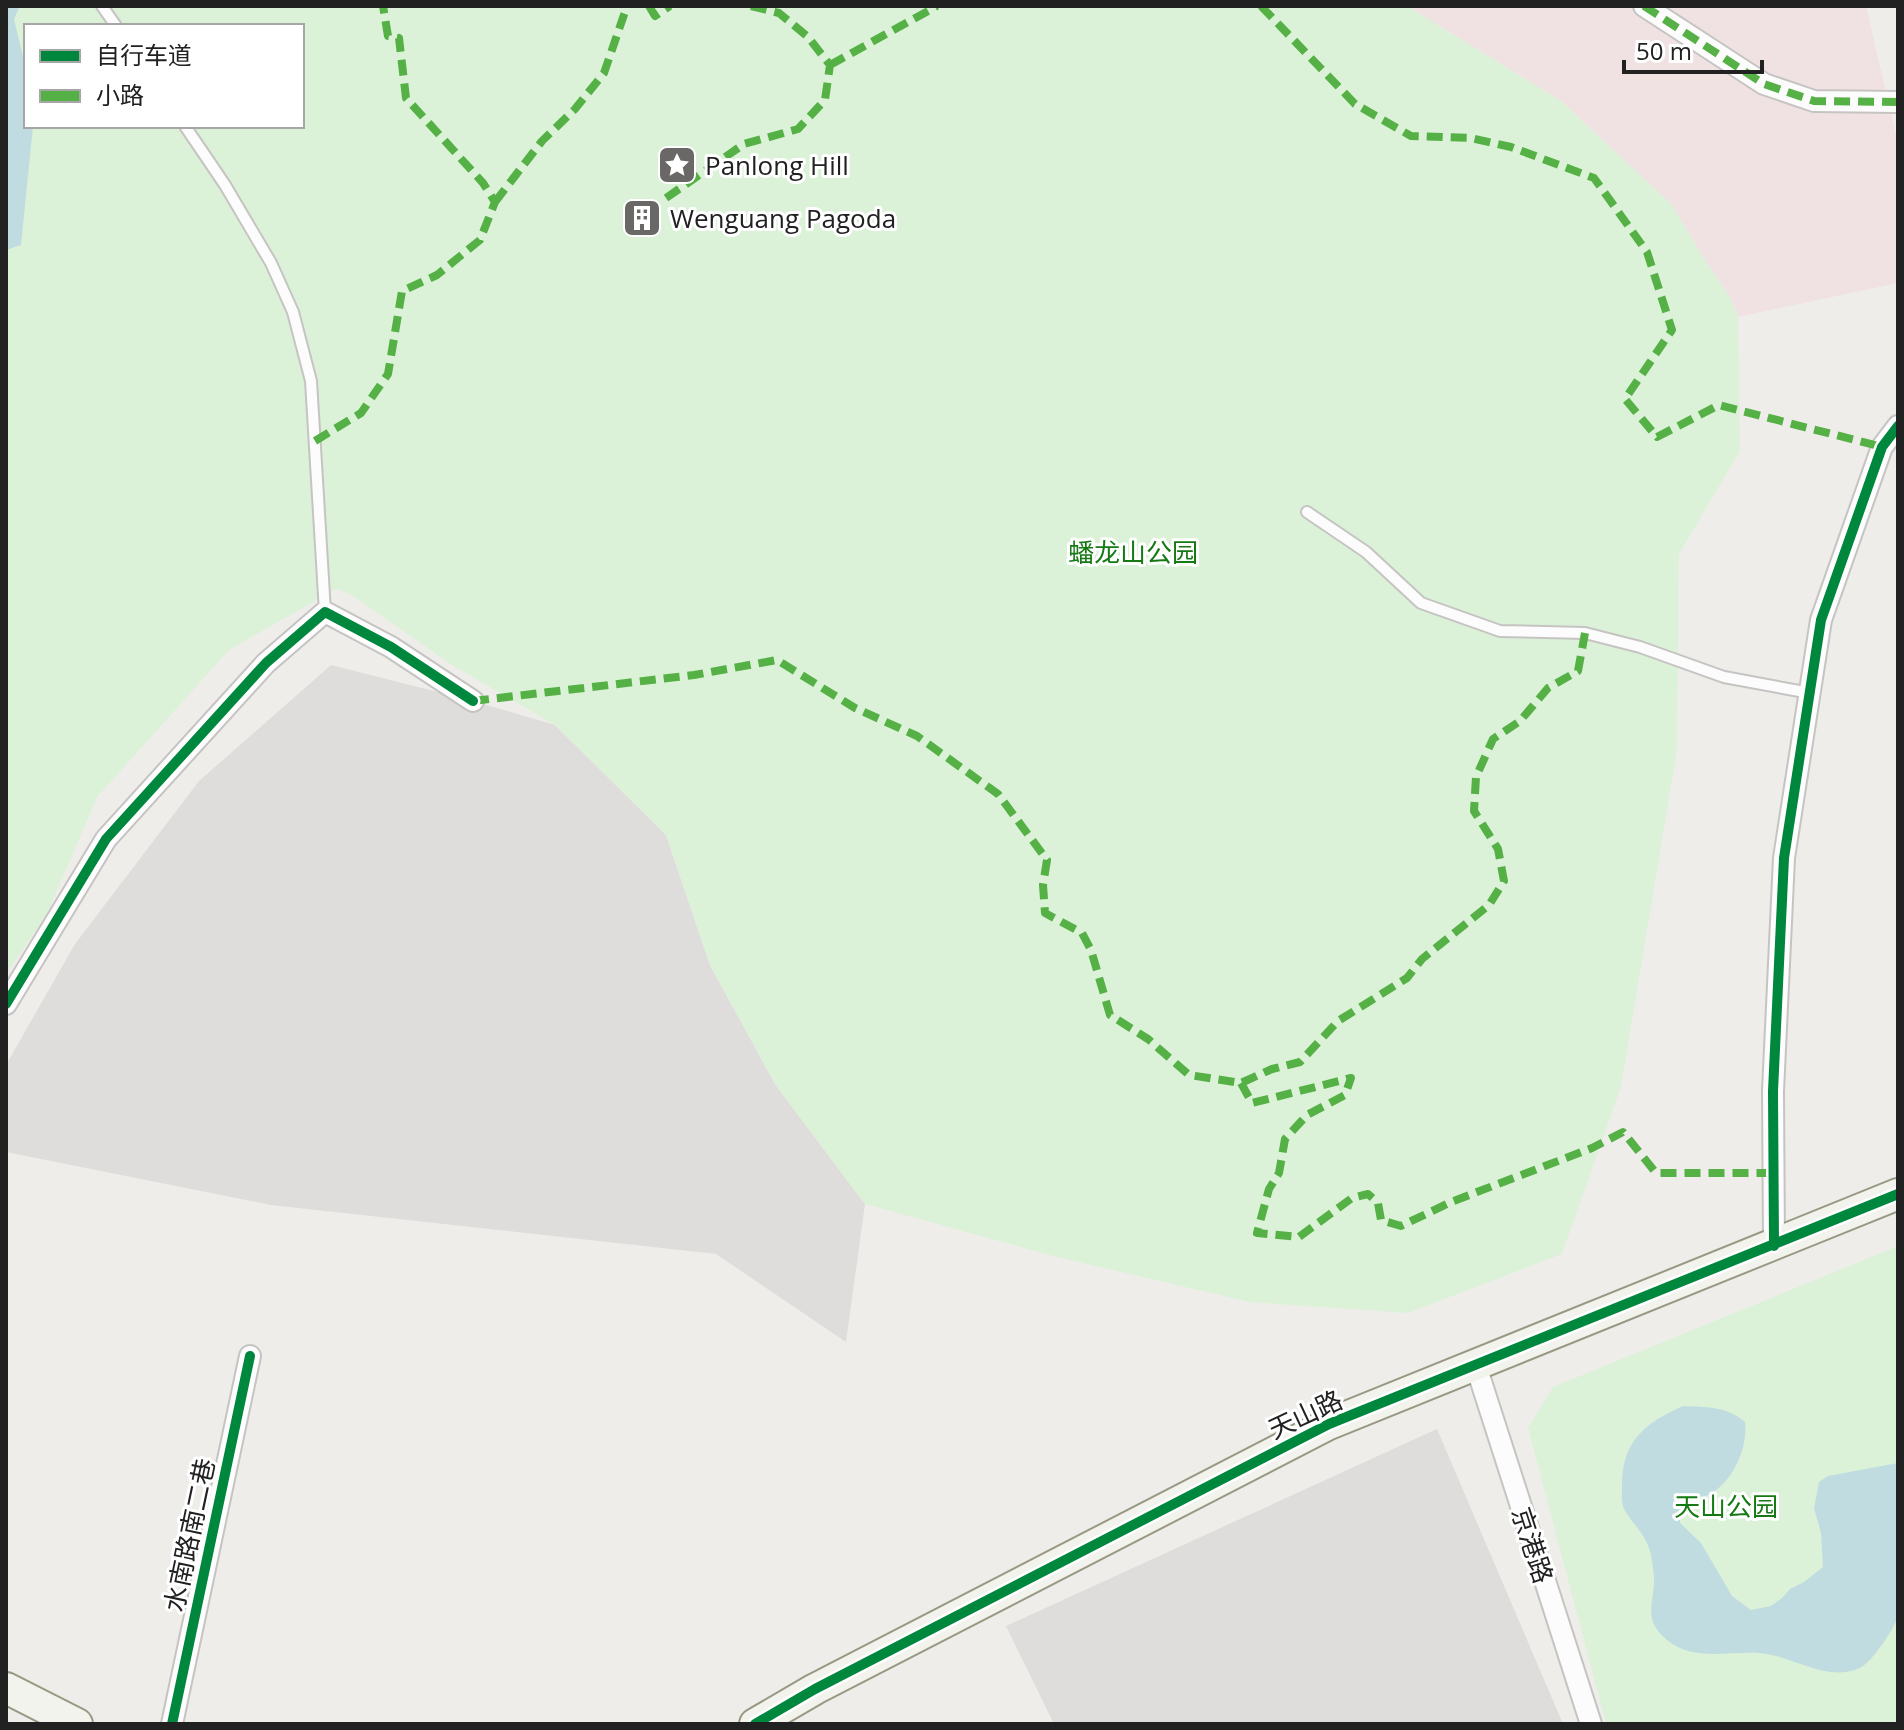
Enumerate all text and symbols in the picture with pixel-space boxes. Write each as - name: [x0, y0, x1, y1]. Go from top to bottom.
- legend: [24, 24, 304, 128]
- scale bar: [1624, 24, 1762, 74]
- text: 50 m: [1636, 34, 1692, 67]
- text: 自行车道: [96, 38, 192, 71]
- text: 小路: [96, 78, 144, 111]
- place icon: Panlong Hill: [656, 144, 698, 186]
- place label: Panlong Hill: [705, 147, 849, 183]
- building icon: Wenguang Pagoda: [621, 197, 663, 239]
- place label: Wenguang Pagoda: [670, 200, 896, 236]
- park label: 蟠龙山公园: [1068, 534, 1198, 570]
- street label: 天山路: [1262, 1381, 1348, 1447]
- street label: 水南路南二巷: [155, 1455, 223, 1615]
- park label: 天山公园: [1674, 1488, 1778, 1524]
- street label: 京港路: [1504, 1502, 1562, 1588]

